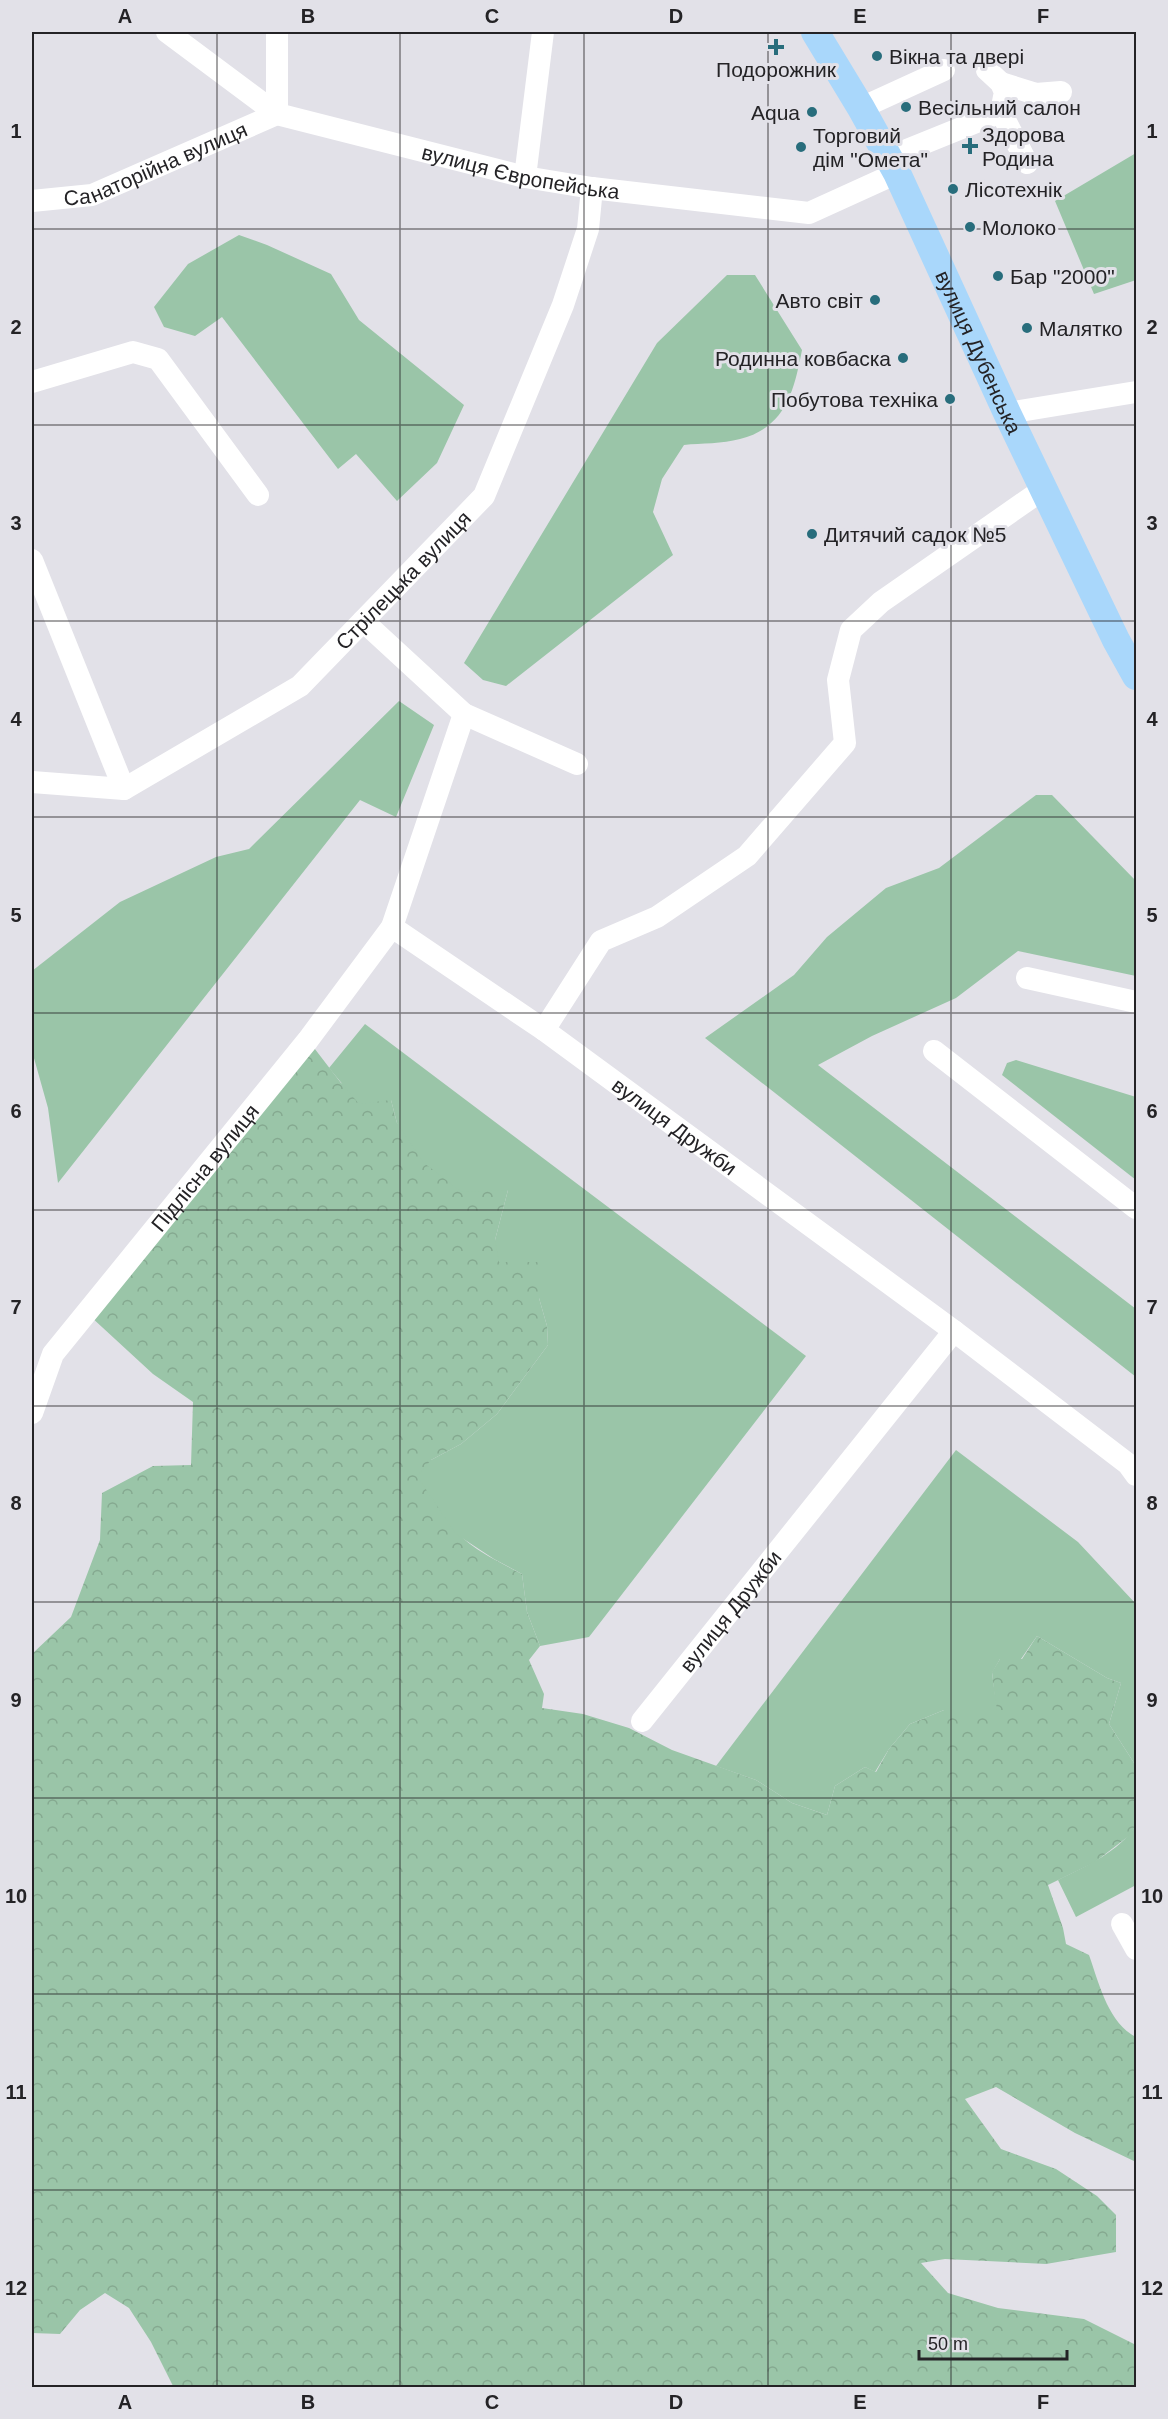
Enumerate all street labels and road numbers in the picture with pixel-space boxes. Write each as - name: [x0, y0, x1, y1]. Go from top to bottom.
- street label: Санаторійна вулиця: [63, 117, 250, 209]
- street label: вулиця Європейська: [420, 140, 621, 203]
- street label: вулиця Дубенська: [932, 267, 1027, 438]
- street label: Стрілецька вулиця: [331, 506, 475, 654]
- street label: вулиця Дружби: [608, 1073, 742, 1179]
- street label: Підлісна вулиця: [146, 1099, 263, 1236]
- street label: вулиця Дружби: [675, 1546, 785, 1676]

